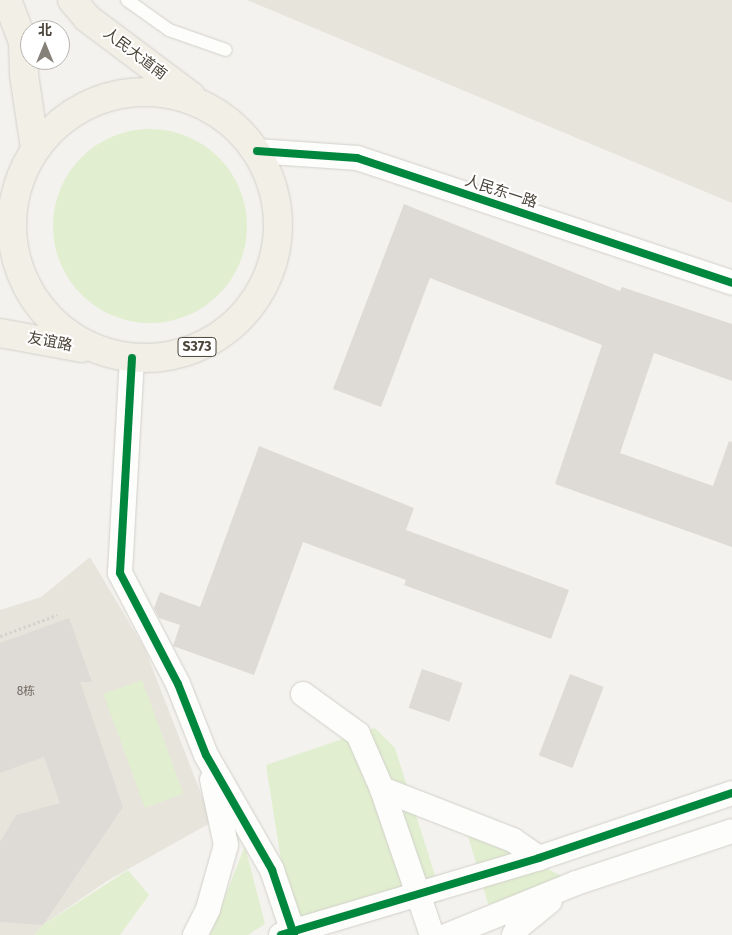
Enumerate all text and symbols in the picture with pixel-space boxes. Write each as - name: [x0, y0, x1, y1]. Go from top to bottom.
- north arrow: [20, 20, 70, 70]
- text: 北: [38, 22, 52, 39]
- street label: 人民大道南: [100, 24, 170, 84]
- street label: 人民东一路: [463, 172, 539, 212]
- street label: 友谊路: [26, 329, 74, 355]
- road number: S373: [177, 336, 217, 358]
- house number: 8栋: [17, 685, 35, 699]

